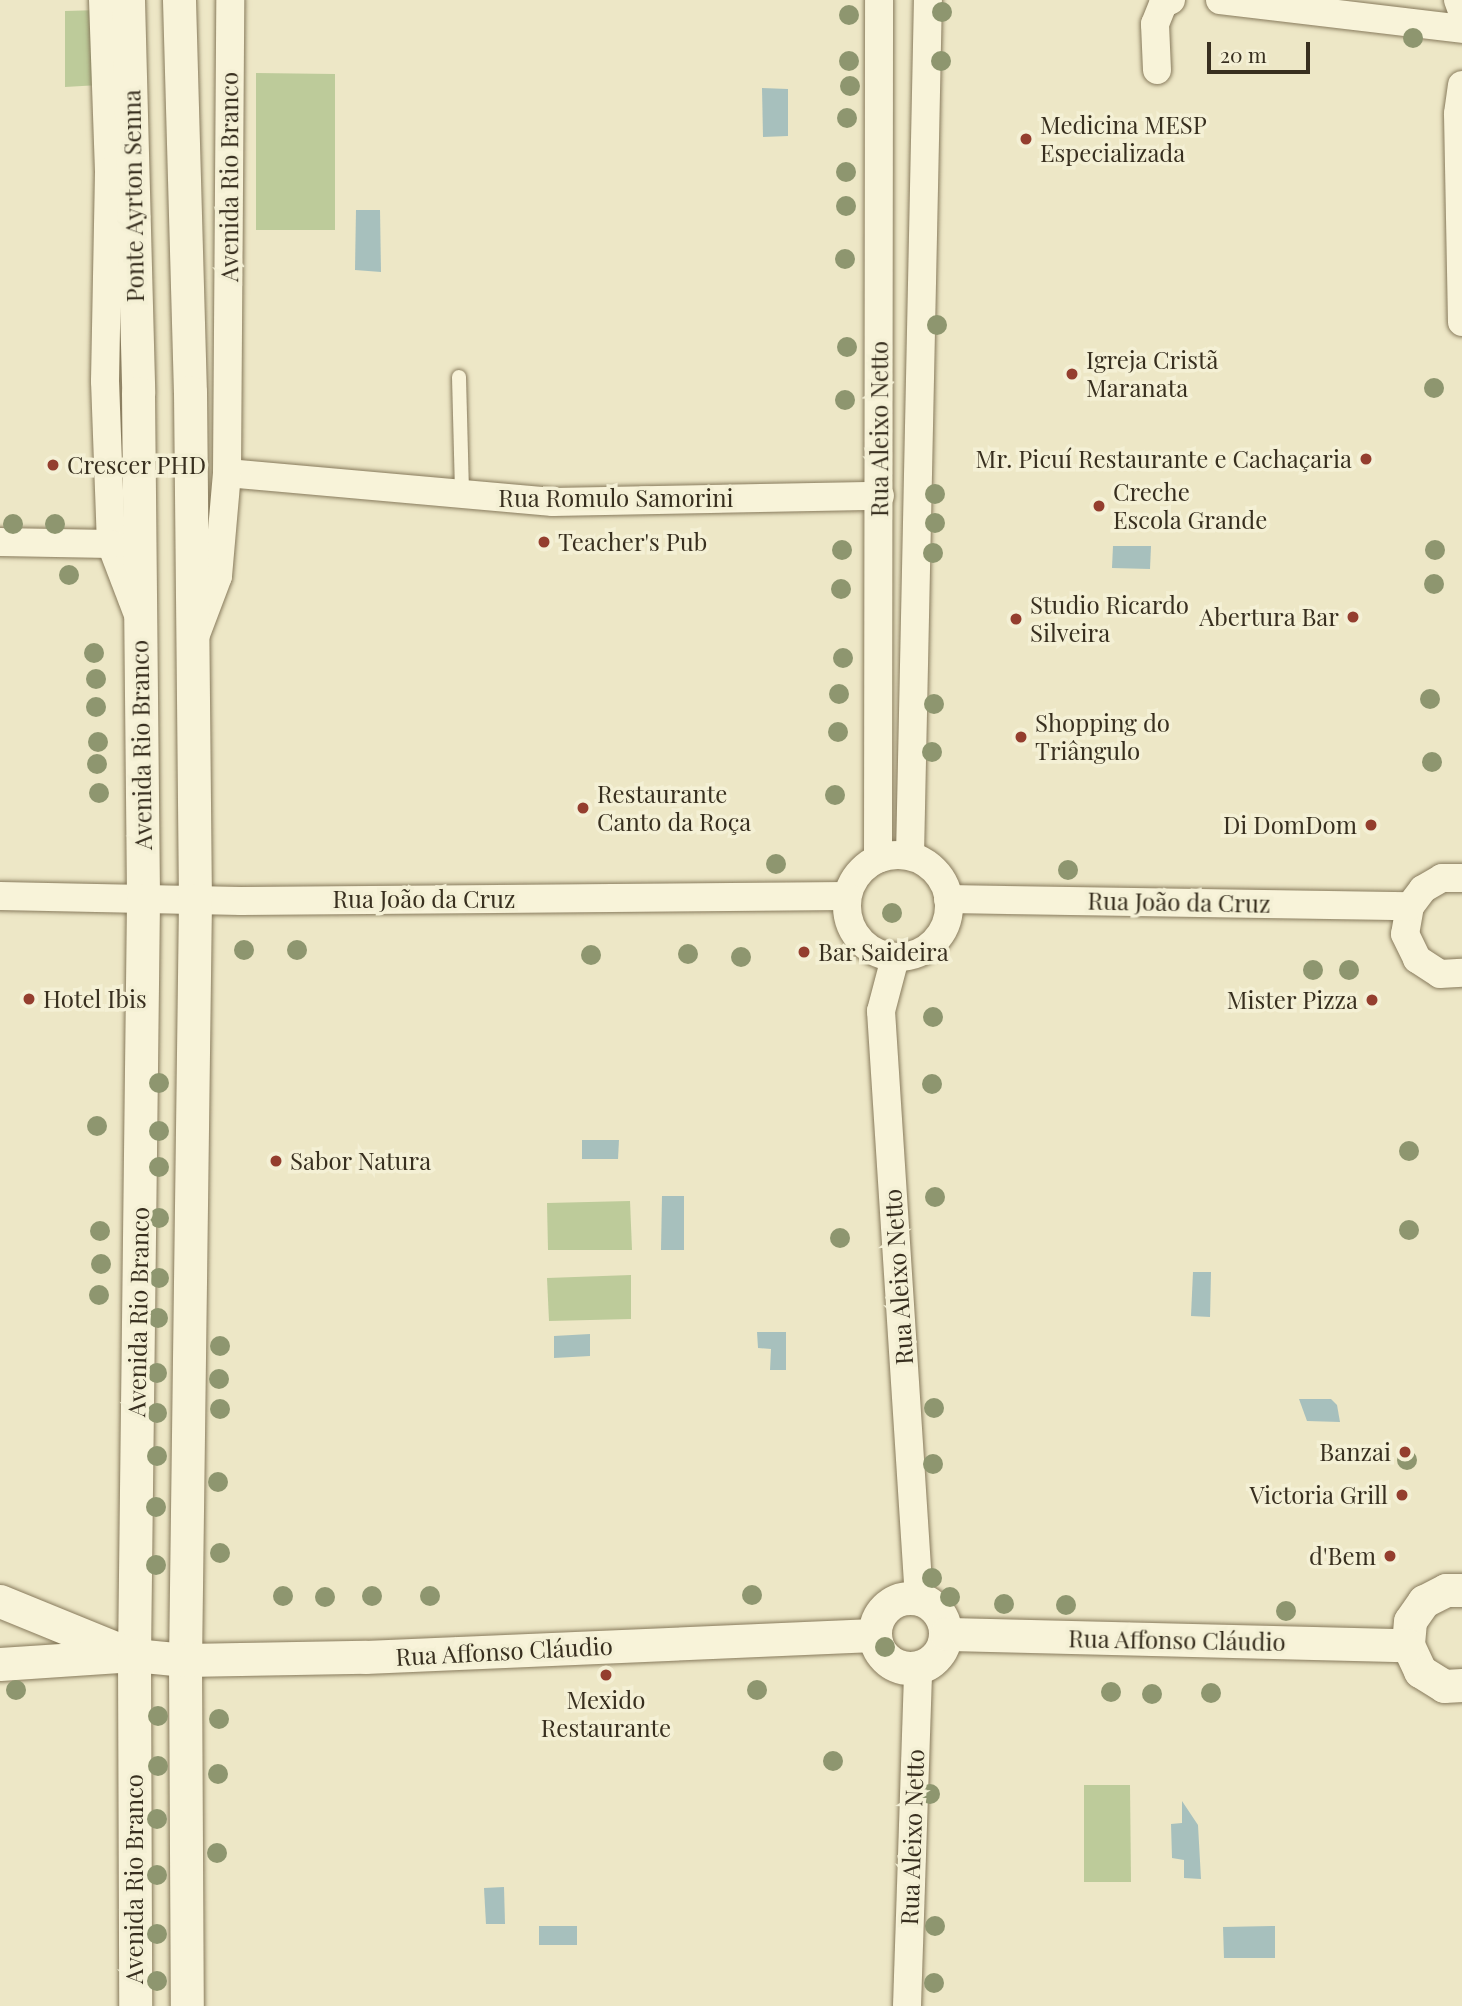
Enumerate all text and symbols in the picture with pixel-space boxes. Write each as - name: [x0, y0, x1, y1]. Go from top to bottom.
- scale bar: [1210, 28, 1313, 72]
- text: 20 m: [1220, 40, 1267, 68]
- street label: Avenida Rio Branco: [215, 72, 243, 282]
- street label: Ponte Ayrton Senna: [117, 89, 149, 303]
- place label: Medicina MESP Especializada: [1040, 111, 1207, 167]
- marker: Medicina MESP Especializada: [1018, 131, 1034, 147]
- street label: Rua Aleixo Netto: [865, 340, 893, 518]
- place label: Igreja Cristã Maranata: [1086, 346, 1219, 402]
- marker: Igreja Cristã Maranata: [1064, 366, 1080, 382]
- place label: Mr. Picuí Restaurante e Cachaçaria: [976, 445, 1352, 473]
- place label: Crescer PHD: [67, 451, 207, 479]
- marker: Mr. Picuí Restaurante e Cachaçaria: [1358, 451, 1374, 467]
- marker: Crescer PHD: [45, 457, 61, 473]
- place label: Creche Escola Grande: [1113, 478, 1268, 534]
- street label: Rua Romulo Samorini: [498, 484, 734, 512]
- marker: Creche Escola Grande: [1091, 498, 1107, 514]
- place label: Teacher's Pub: [558, 528, 707, 556]
- marker: Teacher's Pub: [536, 534, 552, 550]
- place label: Studio Ricardo Silveira: [1030, 591, 1189, 647]
- place label: Abertura Bar: [1199, 603, 1339, 631]
- marker: Abertura Bar: [1345, 609, 1361, 625]
- marker: Studio Ricardo Silveira: [1008, 611, 1024, 627]
- street label: Avenida Rio Branco: [125, 640, 157, 850]
- place label: Shopping do Triângulo: [1035, 709, 1170, 765]
- marker: Shopping do Triângulo: [1013, 729, 1029, 745]
- place label: Restaurante Canto da Roça: [597, 780, 752, 836]
- marker: Restaurante Canto da Roça: [575, 800, 591, 816]
- place label: Di DomDom: [1223, 811, 1357, 839]
- marker: Di DomDom: [1363, 817, 1379, 833]
- street label: Rua João da Cruz: [332, 885, 516, 913]
- street label: Rua João da Cruz: [1087, 886, 1271, 918]
- place label: Bar Saideira: [818, 938, 949, 966]
- marker: Bar Saideira: [796, 944, 812, 960]
- place label: Hotel Ibis: [43, 985, 147, 1013]
- place label: Mister Pizza: [1226, 986, 1358, 1014]
- marker: Hotel Ibis: [21, 991, 37, 1007]
- marker: Mister Pizza: [1364, 992, 1380, 1008]
- place label: Sabor Natura: [290, 1147, 432, 1175]
- marker: Sabor Natura: [268, 1153, 284, 1169]
- street label: Rua Aleixo Netto: [877, 1188, 919, 1366]
- street label: Avenida Rio Branco: [122, 1207, 154, 1417]
- place label: Banzai: [1319, 1438, 1391, 1466]
- marker: Banzai: [1397, 1444, 1413, 1460]
- place label: Victoria Grill: [1249, 1481, 1388, 1509]
- marker: Victoria Grill: [1394, 1487, 1410, 1503]
- place label: d'Bem: [1309, 1542, 1376, 1570]
- marker: d'Bem: [1382, 1548, 1398, 1564]
- street label: Rua Affonso Cláudio: [1067, 1624, 1287, 1656]
- street label: Rua Affonso Cláudio: [394, 1631, 614, 1671]
- marker: Mexido Restaurante: [598, 1667, 614, 1683]
- place label: Mexido Restaurante: [541, 1686, 671, 1742]
- street label: Rua Aleixo Netto: [895, 1748, 929, 1926]
- street label: Avenida Rio Branco: [120, 1774, 148, 1984]

